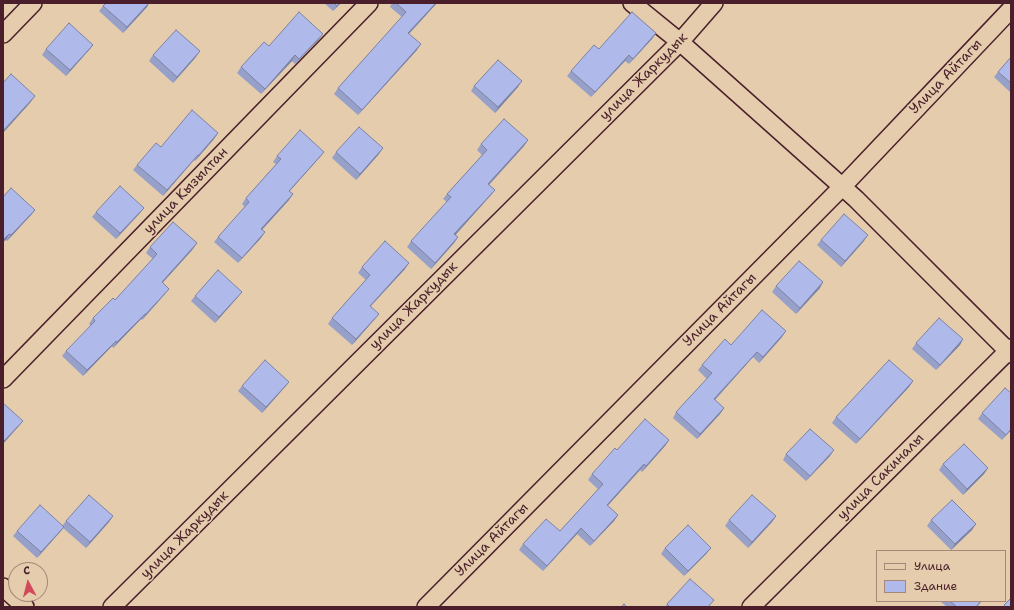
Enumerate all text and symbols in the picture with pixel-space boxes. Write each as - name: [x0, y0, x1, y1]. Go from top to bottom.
- street label: улица Жаркудык: [597, 30, 691, 124]
- street label: Улица Айтагы: [906, 36, 986, 118]
- street label: улица Кызылтан: [140, 144, 232, 238]
- street label: улица Жаркудык: [367, 259, 461, 353]
- street label: Улица Айтагы: [680, 270, 760, 350]
- street label: улица Сакиналы: [834, 430, 928, 524]
- street label: улица Жаркудык: [138, 488, 232, 582]
- street label: Улица Айтагы: [452, 500, 532, 580]
- legend: [876, 550, 1006, 602]
- text: Улица: [914, 558, 950, 574]
- north arrow: [8, 562, 48, 602]
- text: С: [22, 563, 31, 578]
- text: Здание: [914, 578, 957, 594]

